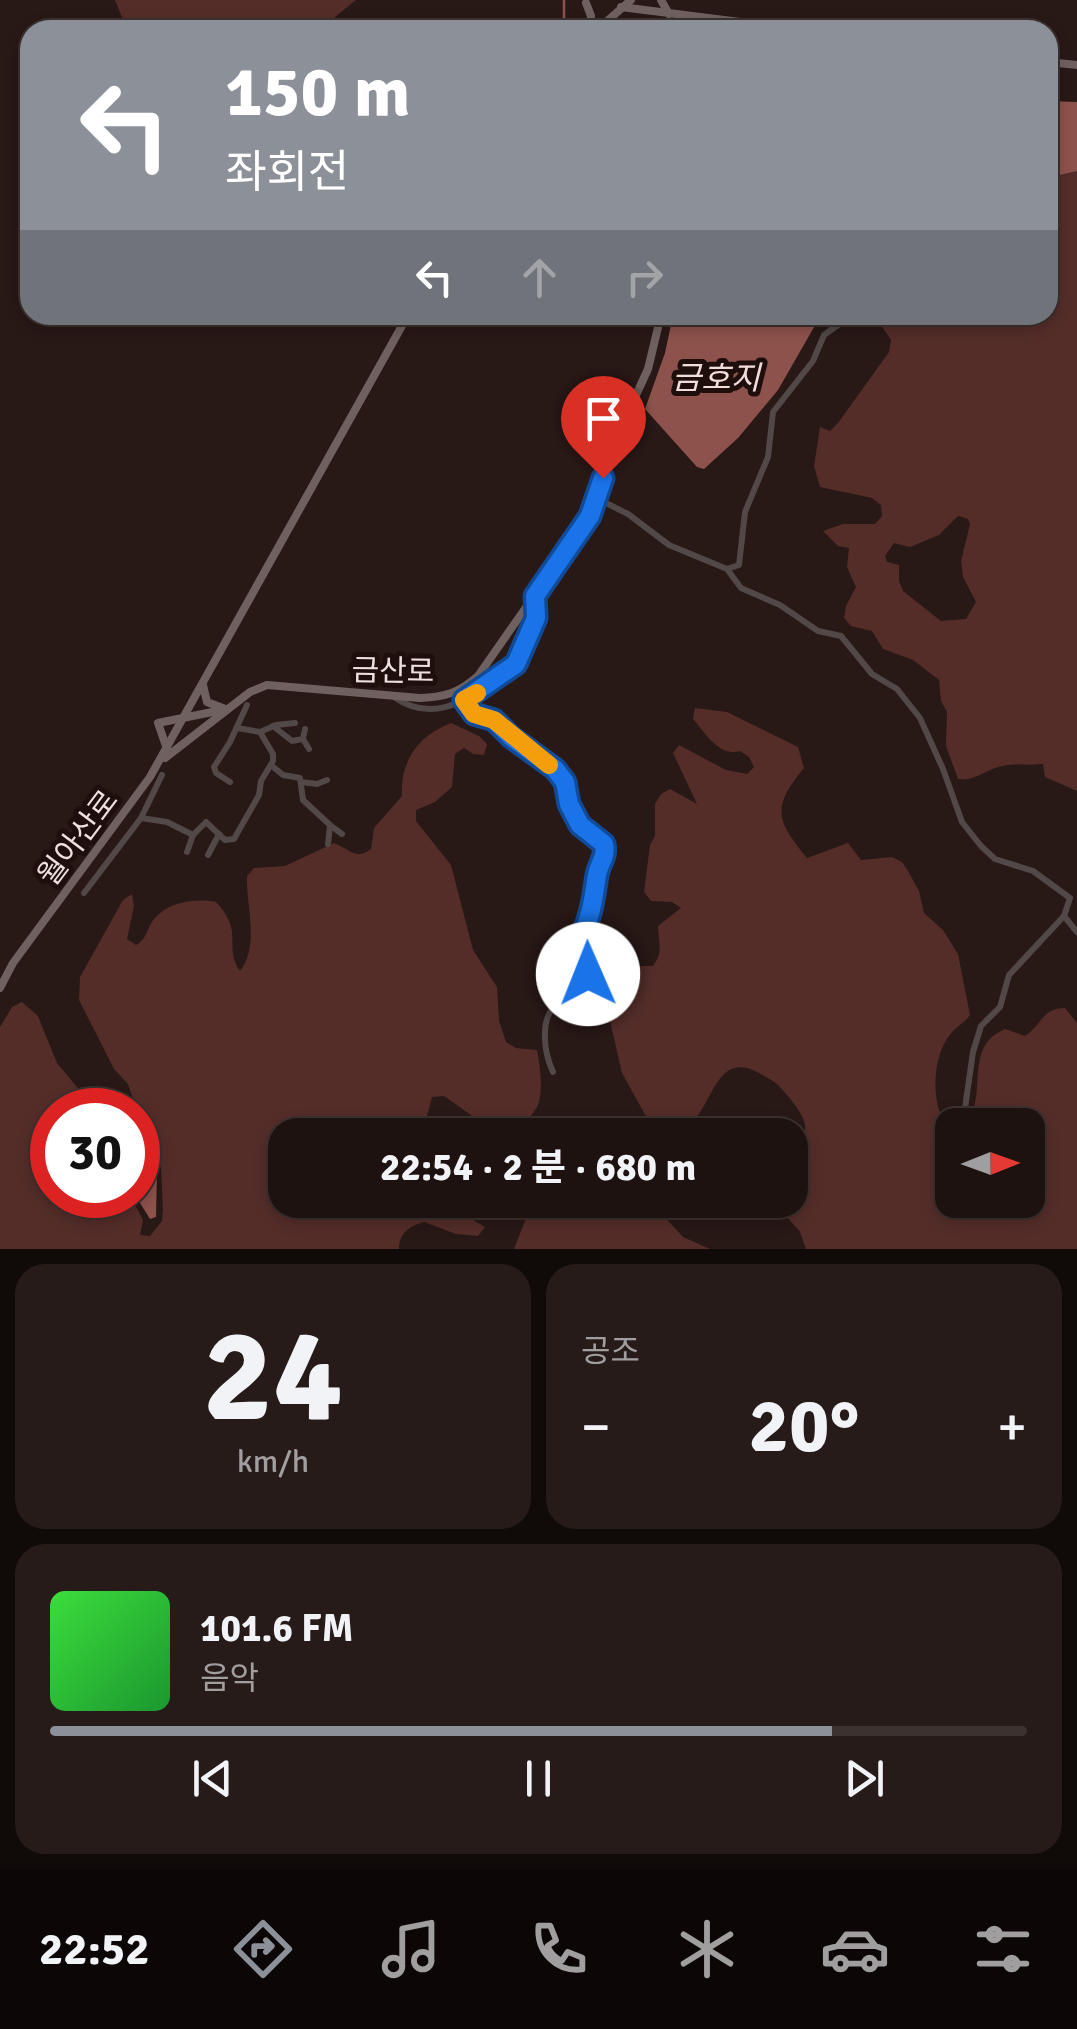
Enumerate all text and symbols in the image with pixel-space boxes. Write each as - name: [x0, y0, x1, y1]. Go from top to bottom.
- text: 150 m: [225, 49, 410, 135]
- icon: left: [60, 60, 190, 190]
- text: 좌회전: [225, 145, 349, 200]
- icon: left: [407, 250, 462, 305]
- icon: ahead: [512, 250, 567, 305]
- icon: right: [617, 250, 672, 305]
- water label: 금호지: [672, 359, 763, 398]
- pin: [561, 376, 646, 479]
- icon: arrive: [576, 391, 631, 446]
- street label: 금산로: [351, 652, 435, 691]
- street label: 월아산로: [30, 783, 126, 894]
- position arrow: [536, 922, 640, 1026]
- speed limit sign: 30: [30, 1088, 160, 1218]
- north arrow: [935, 1108, 1045, 1218]
- map controls: [935, 1108, 1045, 1218]
- text: 22:54 · 2 분 · 680 m: [380, 1144, 696, 1191]
- text: 24: [203, 1297, 343, 1457]
- text: 공조: [581, 1332, 640, 1371]
- text: 20°: [749, 1380, 860, 1473]
- text: −: [581, 1393, 611, 1461]
- text: +: [997, 1393, 1027, 1461]
- text: km/h: [237, 1442, 309, 1481]
- text: 101.6 FM: [200, 1605, 353, 1652]
- text: 음악: [200, 1659, 259, 1698]
- icon: previous: [185, 1751, 240, 1806]
- icon: pause: [511, 1751, 566, 1806]
- icon: next: [837, 1751, 892, 1806]
- icon: directions: [228, 1914, 298, 1984]
- icon: music: [376, 1914, 446, 1984]
- icon: phone: [524, 1914, 594, 1984]
- icon: climate: [672, 1914, 742, 1984]
- icon: car: [820, 1914, 890, 1984]
- icon: filters: [968, 1914, 1038, 1984]
- text: 22:52: [39, 1922, 149, 1977]

